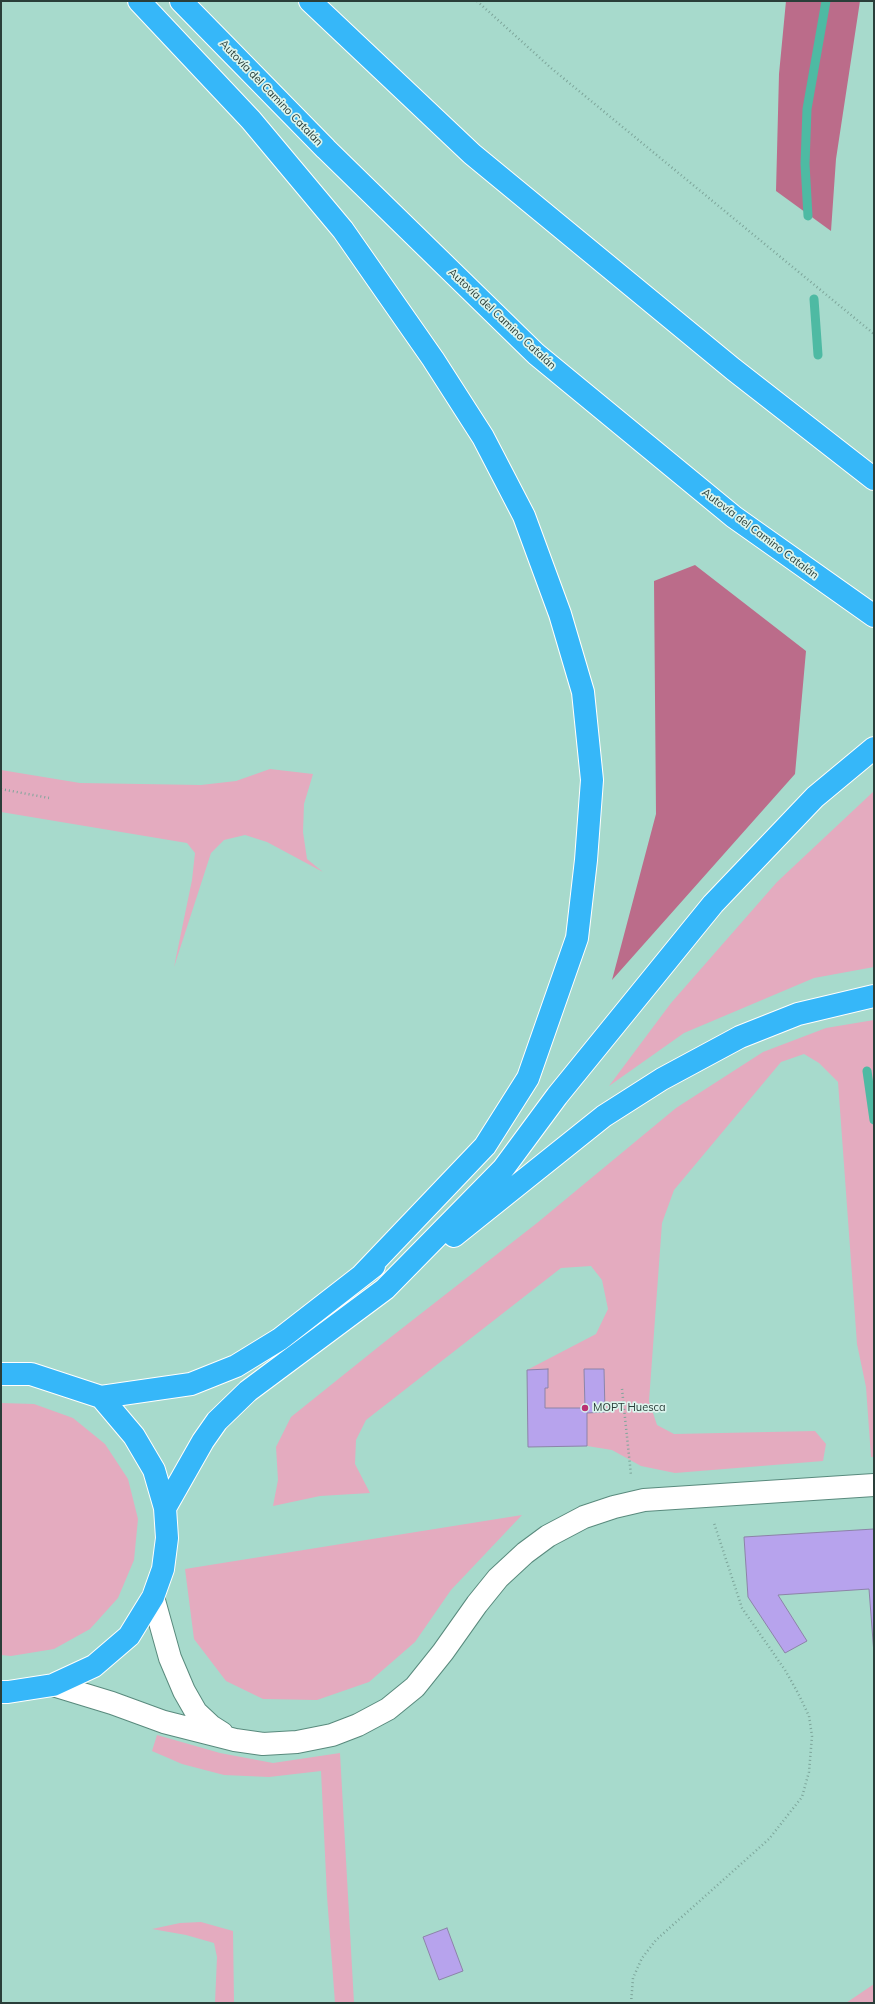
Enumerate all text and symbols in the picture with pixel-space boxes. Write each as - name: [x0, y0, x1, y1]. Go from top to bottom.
- street label: Autovía del Camino Catalán: [217, 37, 325, 149]
- street label: Autovía del Camino Catalán: [445, 266, 559, 372]
- street label: Autovía del Camino Catalán: [699, 486, 821, 582]
- place label: MOPT Huesca: [593, 1401, 666, 1415]
- marker: MOPT Huesca: [580, 1403, 590, 1413]

